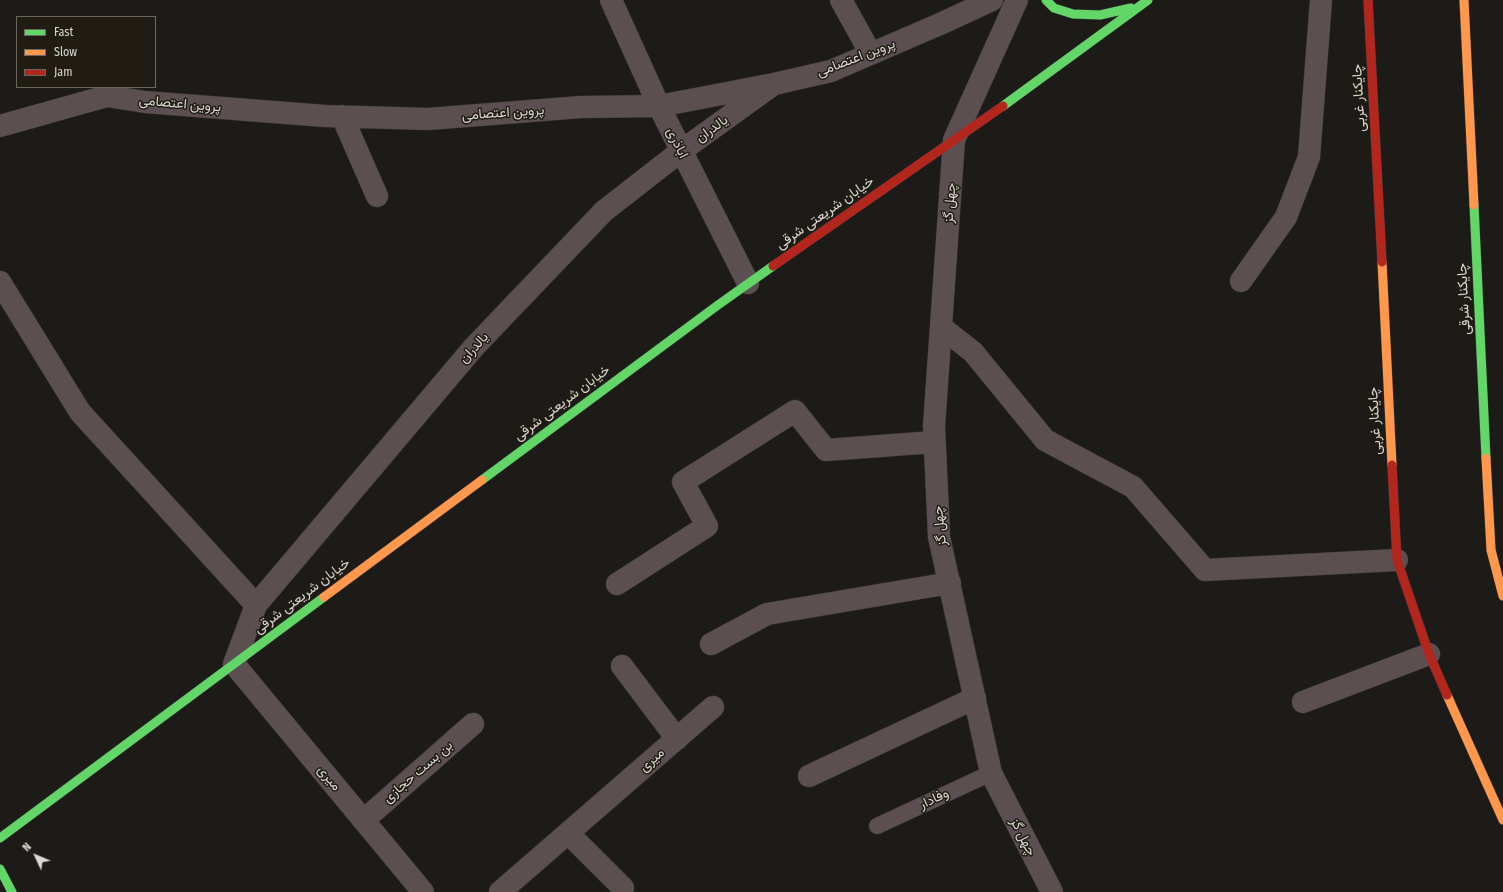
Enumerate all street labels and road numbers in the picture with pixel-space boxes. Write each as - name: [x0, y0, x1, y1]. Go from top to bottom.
- street label: پروین اعتصامی: [814, 35, 898, 81]
- street label: چایکنار غربی: [1349, 64, 1369, 132]
- street label: پروین اعتصامی: [138, 92, 222, 116]
- street label: پروین اعتصامی: [461, 102, 545, 124]
- street label: یالدران: [692, 112, 732, 146]
- street label: اباذری: [662, 125, 692, 161]
- street label: خیابان شریعتی شرقی: [773, 173, 877, 253]
- street label: چهل گز: [940, 182, 960, 224]
- street label: چایکنار شرقی: [1454, 263, 1474, 335]
- street label: یالدران: [456, 329, 492, 367]
- street label: خیابان شریعتی شرقی: [511, 361, 613, 445]
- street label: چایکنار غربی: [1365, 387, 1385, 455]
- street label: چهل گز: [930, 505, 950, 547]
- street label: خیابان شریعتی شرقی: [251, 554, 353, 638]
- street label: بن بست حجازی: [380, 737, 456, 807]
- street label: میری: [636, 744, 668, 776]
- street label: میری: [313, 762, 345, 794]
- street label: وفادار: [916, 785, 952, 813]
- street label: چهل گز: [1006, 815, 1040, 859]

